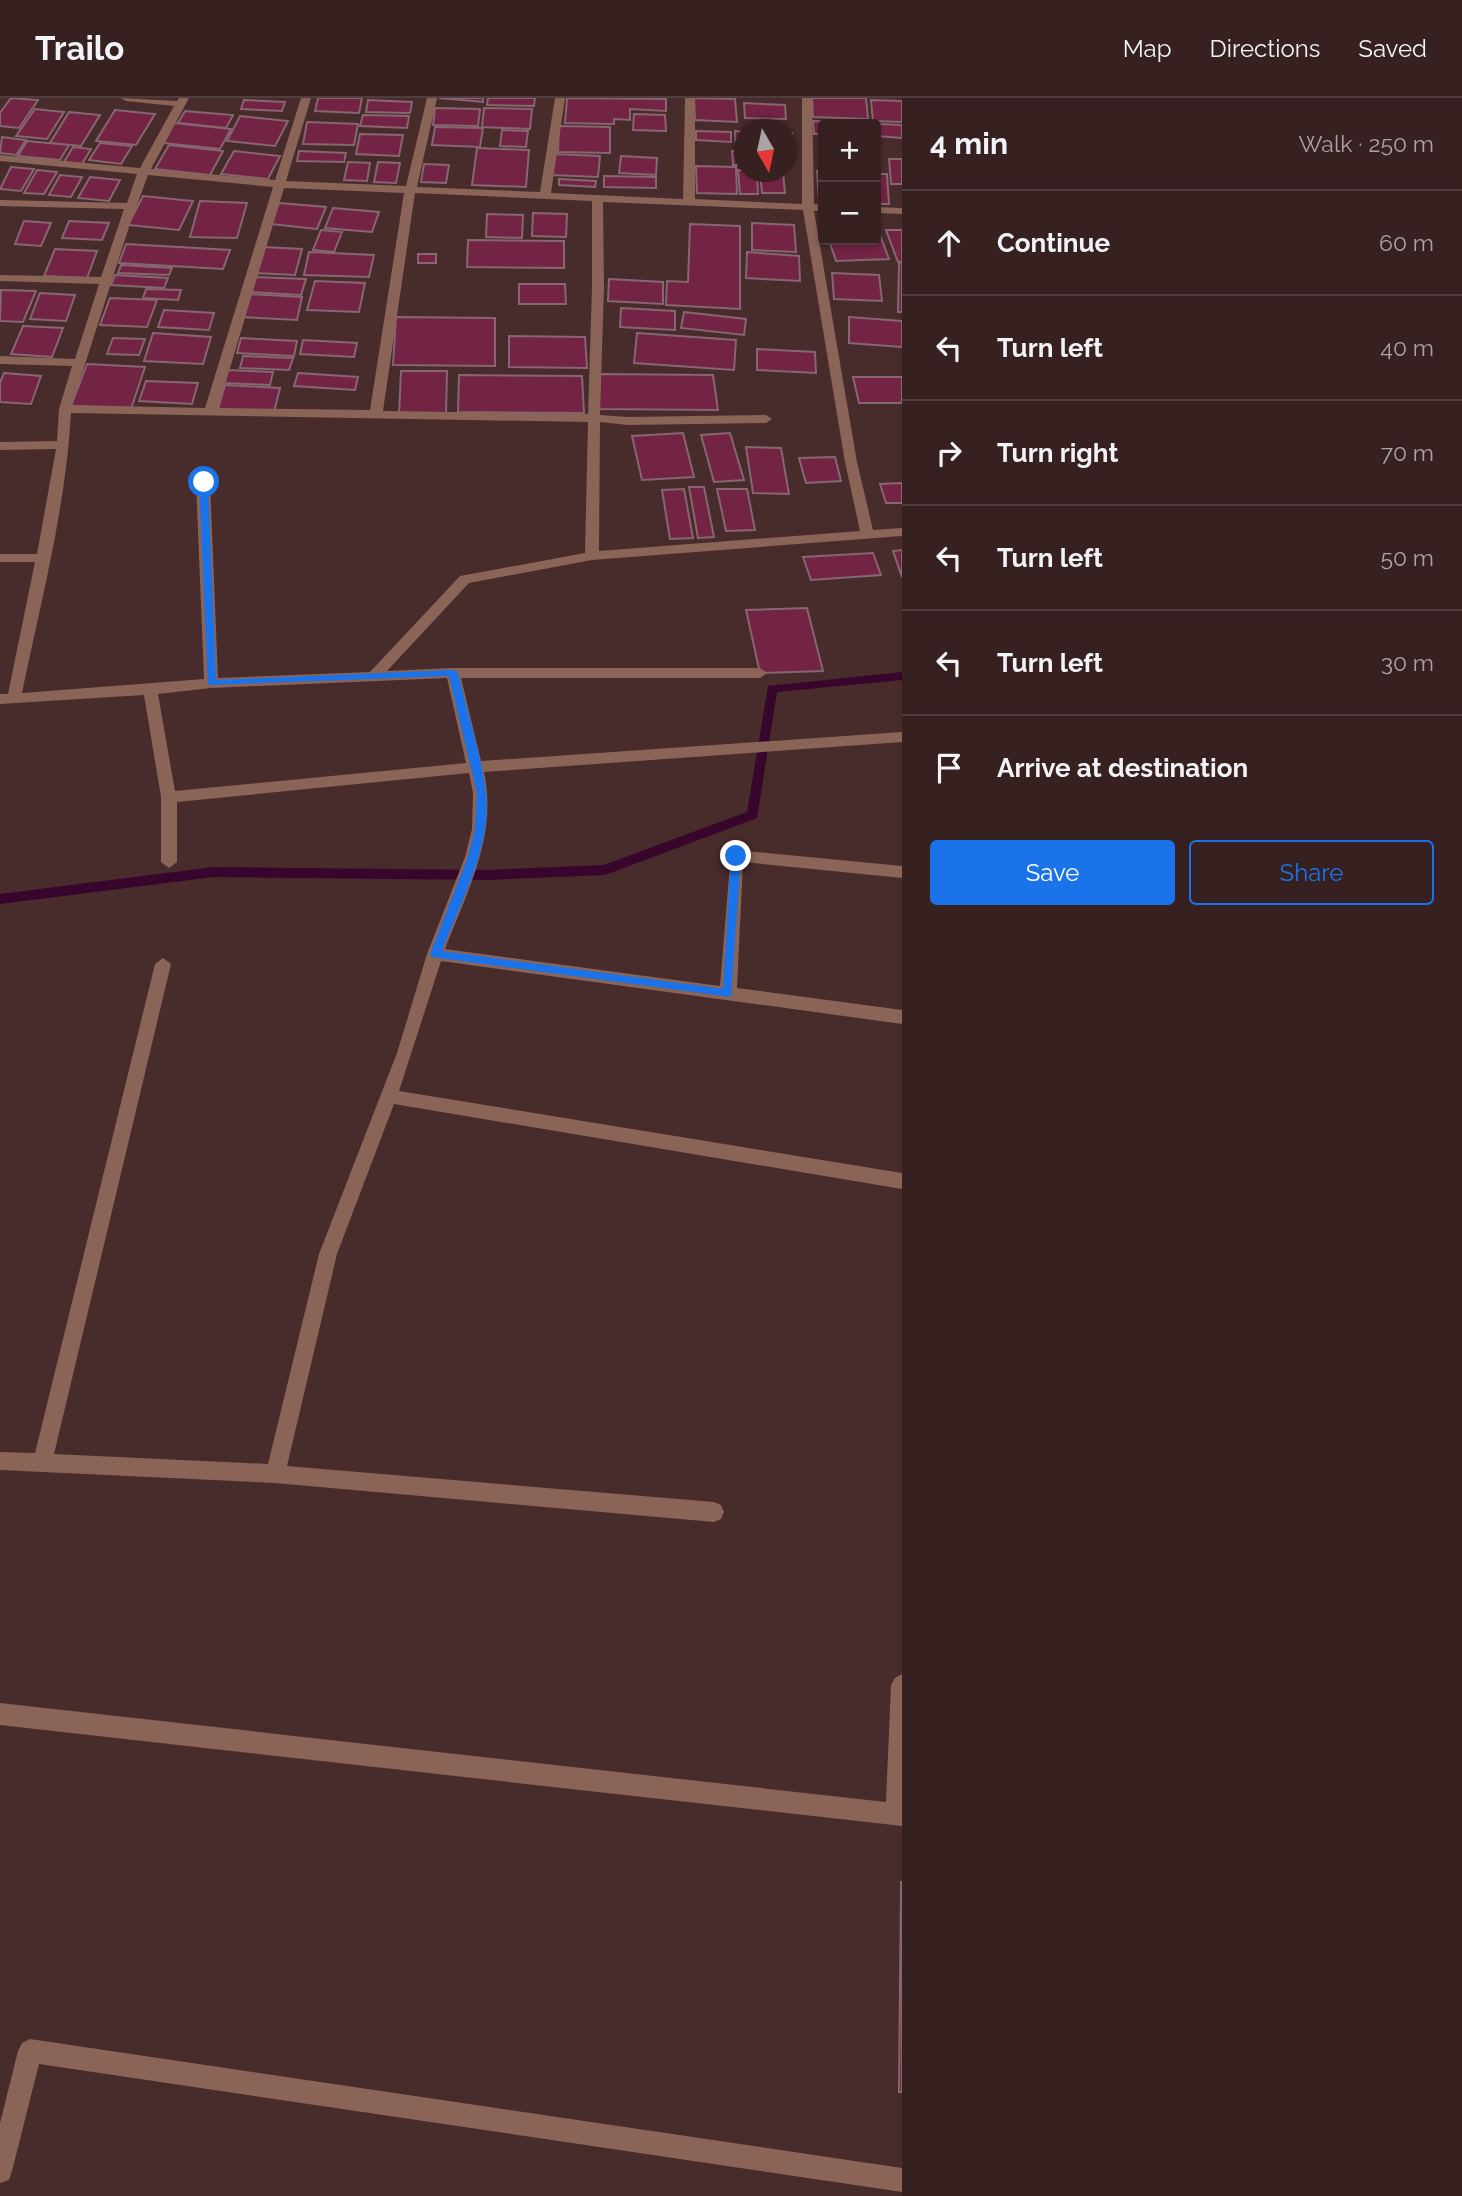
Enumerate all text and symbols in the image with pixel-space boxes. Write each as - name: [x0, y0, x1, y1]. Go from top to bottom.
- text: Trailo: [35, 29, 124, 68]
- text: Map: [1123, 34, 1172, 63]
- text: Directions: [1210, 34, 1320, 63]
- text: Saved: [1358, 34, 1427, 63]
- north arrow: [734, 119, 797, 182]
- map controls: [818, 119, 881, 245]
- button: +: [818, 119, 881, 182]
- text: 4 min: [930, 126, 1008, 161]
- text: Walk · 250 m: [1299, 130, 1434, 157]
- button: −: [818, 182, 881, 245]
- icon: ahead: [930, 224, 968, 262]
- text: Continue: [997, 228, 1110, 258]
- text: 60 m: [1379, 229, 1434, 256]
- icon: left: [930, 329, 968, 367]
- text: Turn left: [997, 333, 1103, 363]
- text: 40 m: [1380, 334, 1434, 361]
- icon: right: [930, 434, 968, 472]
- text: Turn right: [997, 438, 1118, 468]
- text: 70 m: [1381, 439, 1434, 466]
- route start: [188, 466, 219, 497]
- icon: left: [930, 539, 968, 577]
- text: Turn left: [997, 543, 1103, 573]
- text: 50 m: [1380, 544, 1434, 571]
- icon: left: [930, 644, 968, 682]
- text: Turn left: [997, 648, 1103, 678]
- text: 30 m: [1381, 649, 1434, 676]
- icon: arrive: [930, 749, 968, 787]
- text: Arrive at destination: [997, 753, 1248, 783]
- route end: [720, 840, 751, 871]
- button: Save: [930, 840, 1175, 905]
- button: Share: [1189, 840, 1434, 905]

